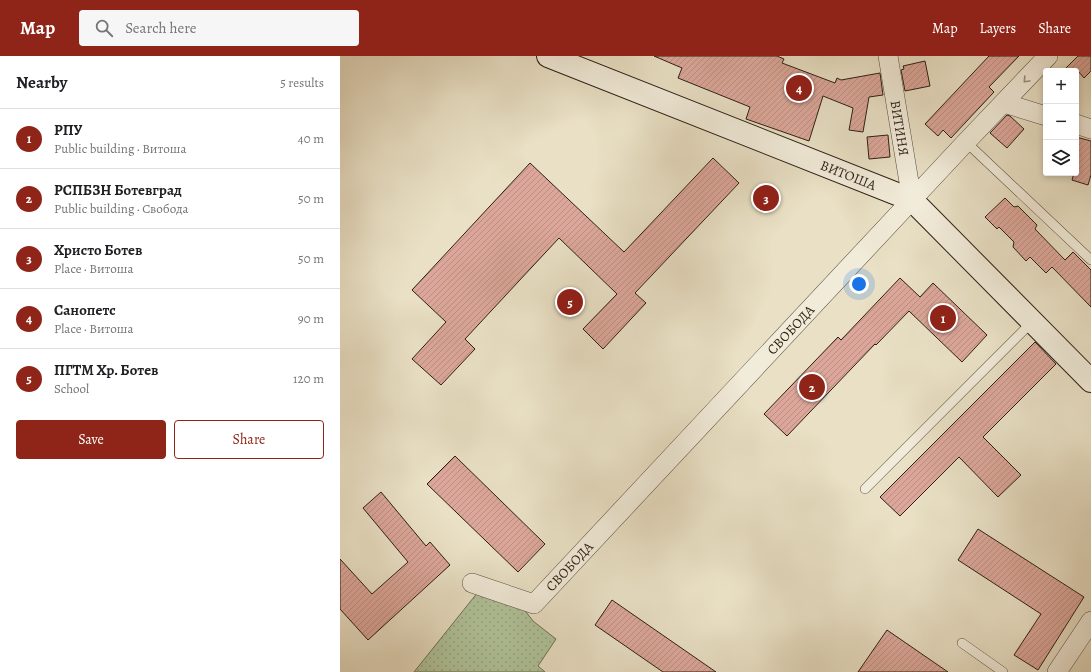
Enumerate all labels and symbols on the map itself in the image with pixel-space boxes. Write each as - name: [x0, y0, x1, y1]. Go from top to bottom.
- pin: 4: [786, 73, 812, 103]
- one-way arrow: [1023, 75, 1031, 83]
- street label: ВИТИНЯ: [886, 99, 914, 157]
- street label: ВИТОША: [818, 155, 880, 195]
- pin: 3: [753, 183, 779, 213]
- your location: [849, 274, 869, 294]
- pin: 5: [557, 287, 583, 317]
- street label: СВОБОДА: [763, 300, 819, 359]
- pin: 1: [930, 303, 956, 333]
- pin: 2: [799, 372, 825, 402]
- street label: СВОБОДА: [541, 537, 598, 595]

